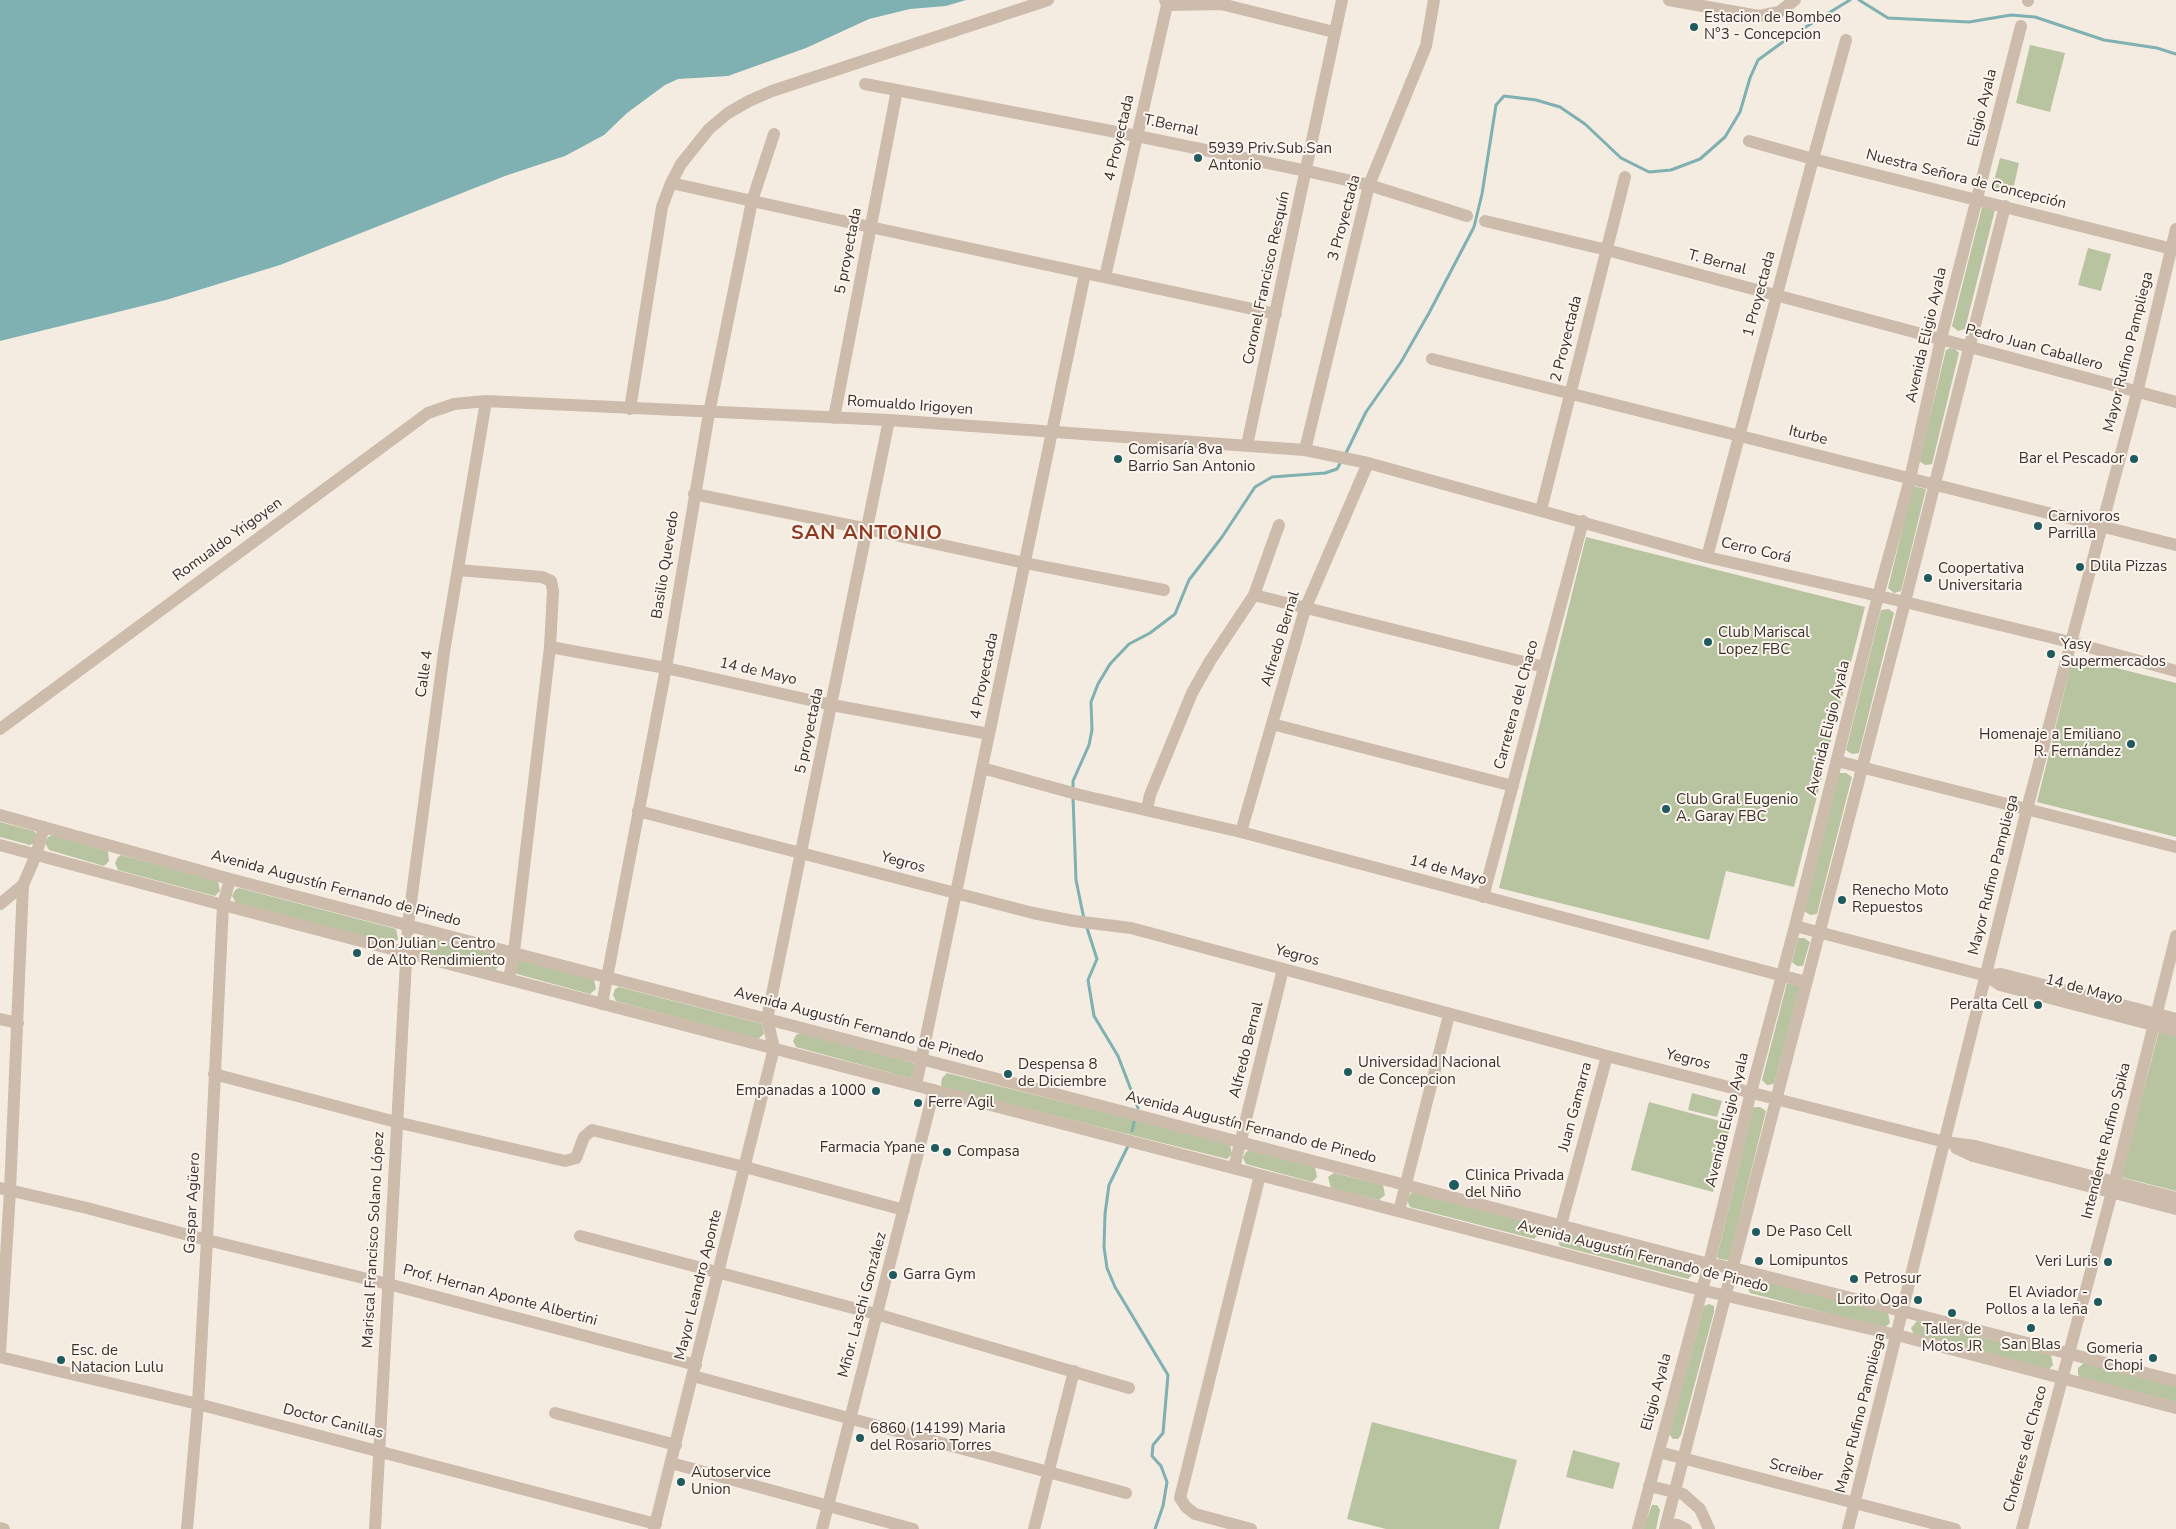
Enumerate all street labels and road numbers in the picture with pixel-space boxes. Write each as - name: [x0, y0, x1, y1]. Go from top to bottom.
- street label: Eligio Ayala: [1965, 67, 2001, 149]
- street label: 4 Proyectada: [1101, 93, 1139, 183]
- street label: T.Bernal: [1142, 111, 1200, 141]
- street label: Nuestra Señora de Concepción: [1864, 146, 2068, 214]
- street label: 3 Proyectada: [1325, 173, 1365, 263]
- street label: Coronel Francisco Resquín: [1240, 190, 1294, 366]
- street label: 5 proyectada: [832, 206, 866, 296]
- street label: T. Bernal: [1686, 247, 1748, 279]
- street label: 1 Proyectada: [1740, 249, 1780, 339]
- street label: Avenida Eligio Ayala: [1903, 266, 1951, 404]
- street label: Mayor Rufino Pampliega: [2100, 270, 2158, 434]
- street label: 2 Proyectada: [1548, 294, 1586, 384]
- street label: Pedro Juan Caballero: [1963, 321, 2105, 375]
- street label: Romualdo Irigoyen: [846, 393, 974, 419]
- street label: Iturbe: [1787, 422, 1829, 450]
- street label: Romualdo Yrigoyen: [170, 494, 286, 586]
- street label: Basilio Quevedo: [649, 510, 683, 620]
- street label: Cerro Corá: [1719, 534, 1793, 568]
- street label: Alfredo Bernal: [1258, 589, 1304, 689]
- street label: 4 Proyectada: [967, 631, 1003, 721]
- street label: Carretera del Chaco: [1491, 638, 1543, 772]
- street label: Calle 4: [413, 649, 437, 699]
- street label: 14 de Mayo: [717, 654, 799, 690]
- street label: Avenida Eligio Ayala: [1804, 659, 1854, 797]
- street label: 5 proyectada: [792, 686, 828, 776]
- street label: Mayor Rufino Pampliega: [1965, 793, 2023, 957]
- street label: Avenida Augustín Fernando de Pinedo: [209, 847, 463, 931]
- street label: Yegros: [879, 848, 927, 878]
- street label: 14 de Mayo: [1407, 852, 1489, 890]
- street label: Yegros: [1273, 941, 1321, 971]
- street label: 14 de Mayo: [2043, 971, 2125, 1009]
- street label: Avenida Augustín Fernando de Pinedo: [732, 984, 986, 1068]
- street label: Alfredo Bernal: [1226, 1000, 1268, 1100]
- street label: Yegros: [1664, 1046, 1712, 1074]
- street label: Avenida Eligio Ayala: [1703, 1051, 1753, 1189]
- street label: Juan Gamarra: [1555, 1060, 1597, 1154]
- street label: Intendente Rufino Spika: [2079, 1061, 2135, 1221]
- street label: Avenida Augustín Fernando de Pinedo: [1124, 1088, 1378, 1168]
- street label: Mariscal Francisco Solano López: [359, 1131, 389, 1349]
- street label: Gaspar Agüero: [181, 1152, 205, 1254]
- street label: Mayor Leandro Aponte: [672, 1208, 726, 1362]
- street label: Avenida Augustín Fernando de Pinedo: [1516, 1217, 1770, 1297]
- street label: Mñor. Laschi González: [835, 1230, 891, 1380]
- street label: Prof. Hernan Aponte Albertini: [401, 1261, 599, 1331]
- street label: Mayor Rufino Pampliega: [1832, 1331, 1890, 1495]
- street label: Eligio Ayala: [1638, 1351, 1676, 1433]
- street label: Choferes del Chaco: [2000, 1384, 2052, 1514]
- street label: Doctor Canillas: [281, 1401, 385, 1443]
- street label: Screiber: [1767, 1456, 1825, 1486]

